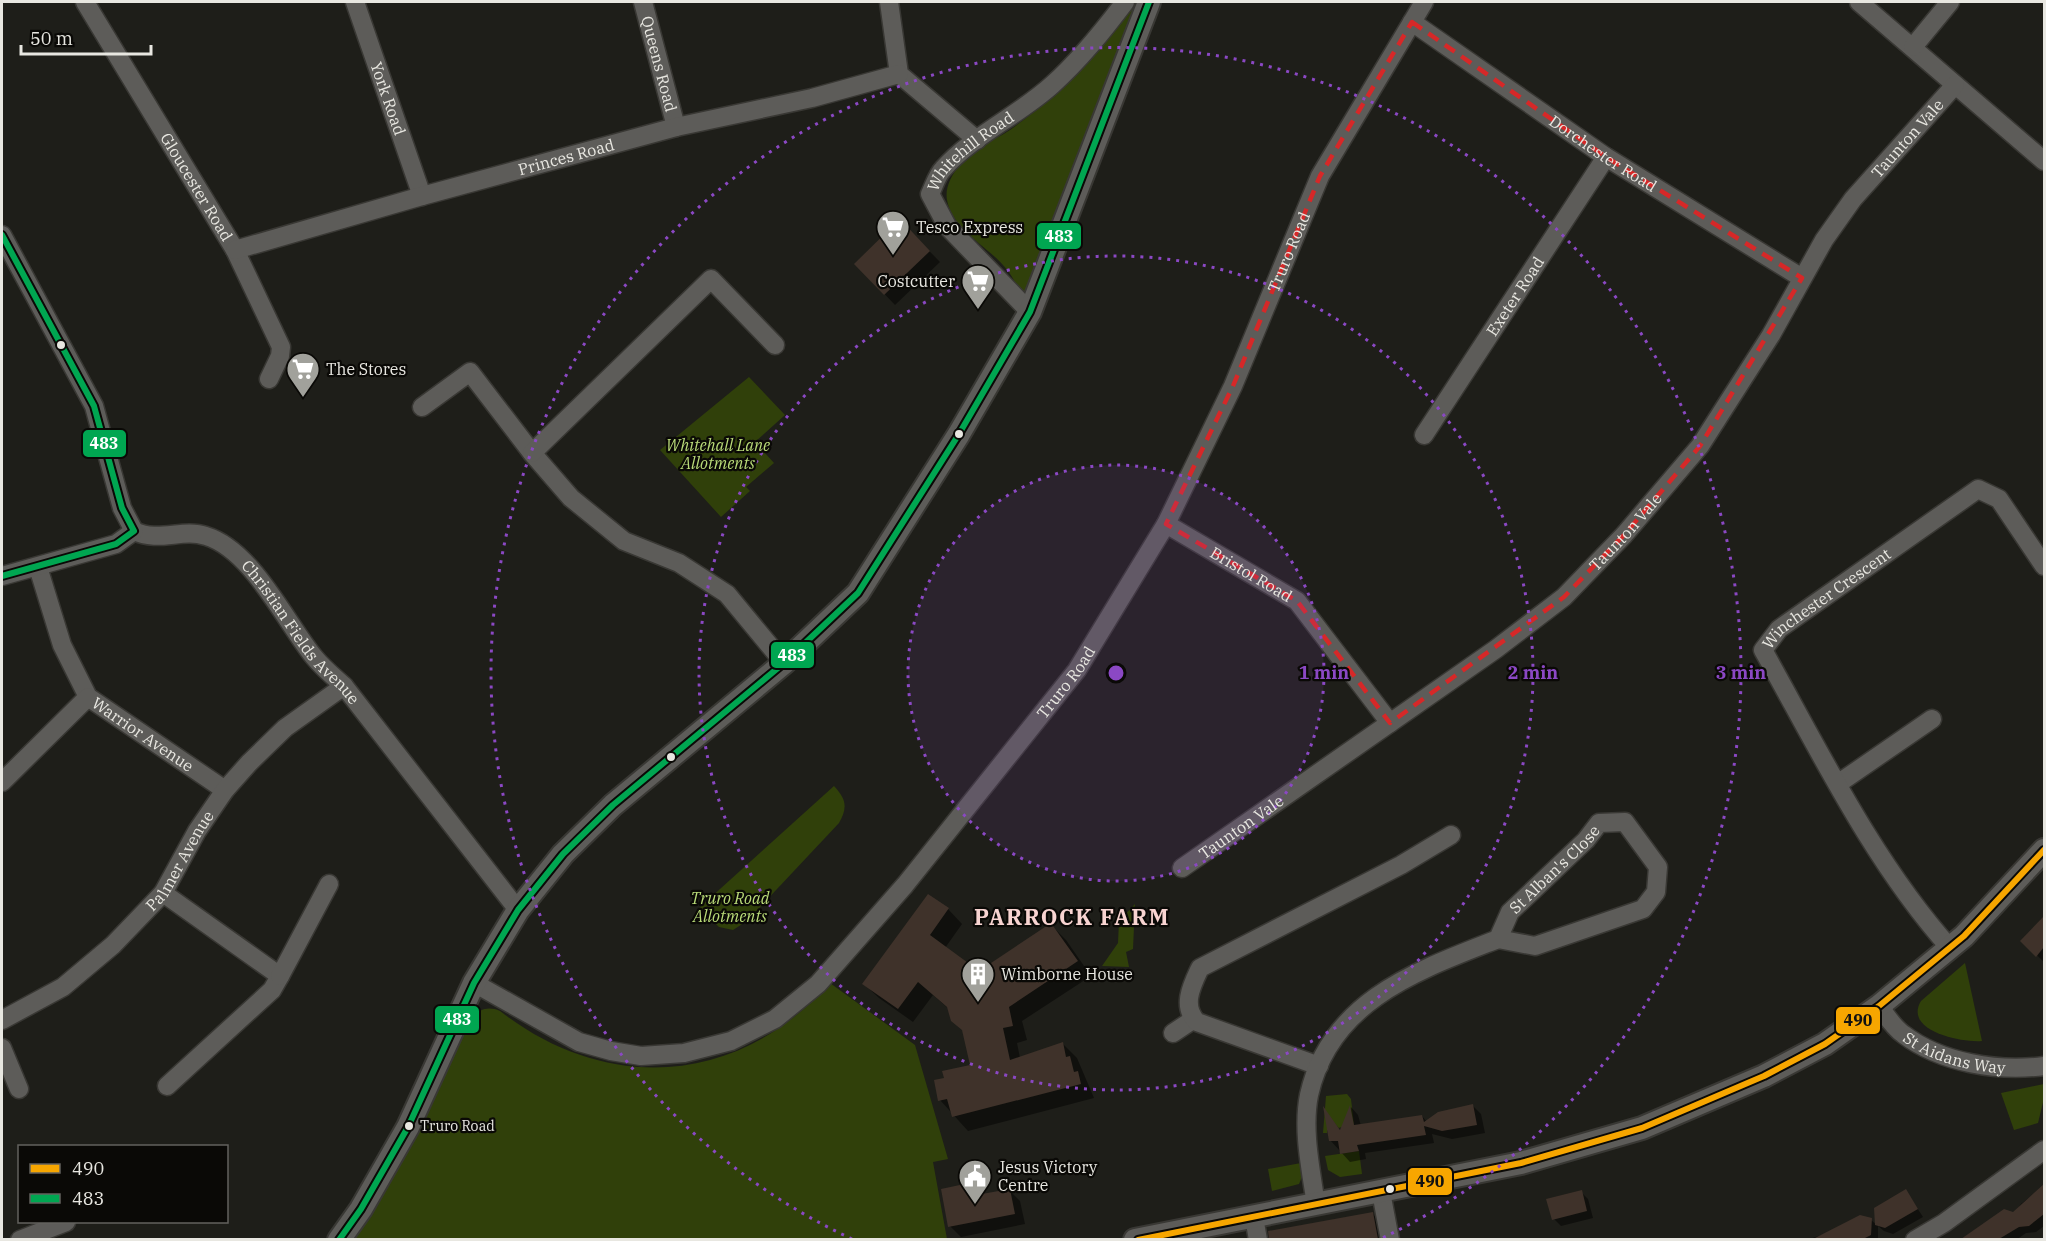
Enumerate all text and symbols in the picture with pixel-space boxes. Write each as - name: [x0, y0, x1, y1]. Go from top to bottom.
- street label: Queens Road: [637, 14, 682, 114]
- scale bar: [21, 18, 152, 56]
- text: 50 m: [30, 27, 73, 50]
- street label: York Road: [366, 59, 410, 138]
- street label: Taunton Vale: [1867, 95, 1948, 182]
- street label: Whitehill Road: [923, 107, 1018, 194]
- street label: Dorchester Road: [1545, 111, 1661, 196]
- street label: Gloucester Road: [156, 129, 237, 245]
- street label: Princes Road: [516, 134, 617, 179]
- street label: Truro Road: [1263, 208, 1314, 295]
- supermarket icon: Tesco Express: [875, 209, 911, 256]
- place label: Tesco Express: [916, 217, 1023, 237]
- line badge: 483: [1036, 222, 1082, 250]
- text: 483: [1045, 226, 1073, 246]
- street label: Exeter Road: [1482, 252, 1548, 340]
- supermarket icon: Costcutter: [960, 263, 996, 310]
- place label: Costcutter: [877, 271, 955, 291]
- unlabelled marker: [55, 339, 67, 351]
- supermarket icon: The Stores: [285, 351, 321, 398]
- place label: The Stores: [326, 359, 406, 379]
- unlabelled marker: [953, 428, 965, 440]
- line badge: 483: [82, 429, 127, 458]
- text: 483: [90, 433, 118, 453]
- park label: Whitehall Lane Allotments: [666, 435, 770, 473]
- street label: Taunton Vale: [1585, 488, 1666, 575]
- street label: Bristol Road: [1207, 542, 1296, 606]
- street label: Winchester Crescent: [1758, 543, 1895, 653]
- street label: Christian Fields Avenue: [237, 555, 364, 708]
- line badge: 483: [770, 641, 815, 669]
- street label: Truro Road: [1032, 642, 1099, 723]
- text: 483: [778, 645, 806, 665]
- text: 1 min: [1299, 661, 1349, 684]
- text: 2 min: [1508, 661, 1558, 684]
- text: 3 min: [1716, 661, 1766, 684]
- centre of rings: [1106, 663, 1126, 683]
- street label: Warrior Avenue: [88, 693, 198, 776]
- unlabelled marker: [665, 751, 677, 763]
- street label: Taunton Vale: [1195, 790, 1287, 863]
- street label: Palmer Avenue: [141, 807, 218, 915]
- street label: St Alban's Close: [1505, 821, 1604, 918]
- park label: Truro Road Allotments: [691, 888, 770, 926]
- district label: PARROCK FARM: [974, 902, 1170, 931]
- building icon: Wimborne House: [960, 956, 996, 1003]
- place label: Wimborne House: [1001, 964, 1133, 984]
- line badge: 483: [434, 1005, 480, 1034]
- line badge: 490: [1835, 1006, 1881, 1035]
- text: 483: [443, 1009, 471, 1029]
- text: 490: [1844, 1010, 1873, 1030]
- street label: St Aidans Way: [1899, 1027, 2007, 1078]
- place label: Truro Road: [420, 1117, 495, 1135]
- marker: Truro Road: [403, 1120, 415, 1132]
- legend: [18, 1145, 228, 1223]
- text: 490: [72, 1157, 104, 1180]
- place label: Jesus Victory Centre: [998, 1157, 1098, 1195]
- public building icon: Jesus Victory Centre: [957, 1158, 993, 1205]
- line badge: 490: [1407, 1167, 1453, 1196]
- text: 490: [1416, 1171, 1445, 1191]
- unlabelled marker: [1384, 1183, 1396, 1195]
- text: 483: [72, 1187, 104, 1210]

